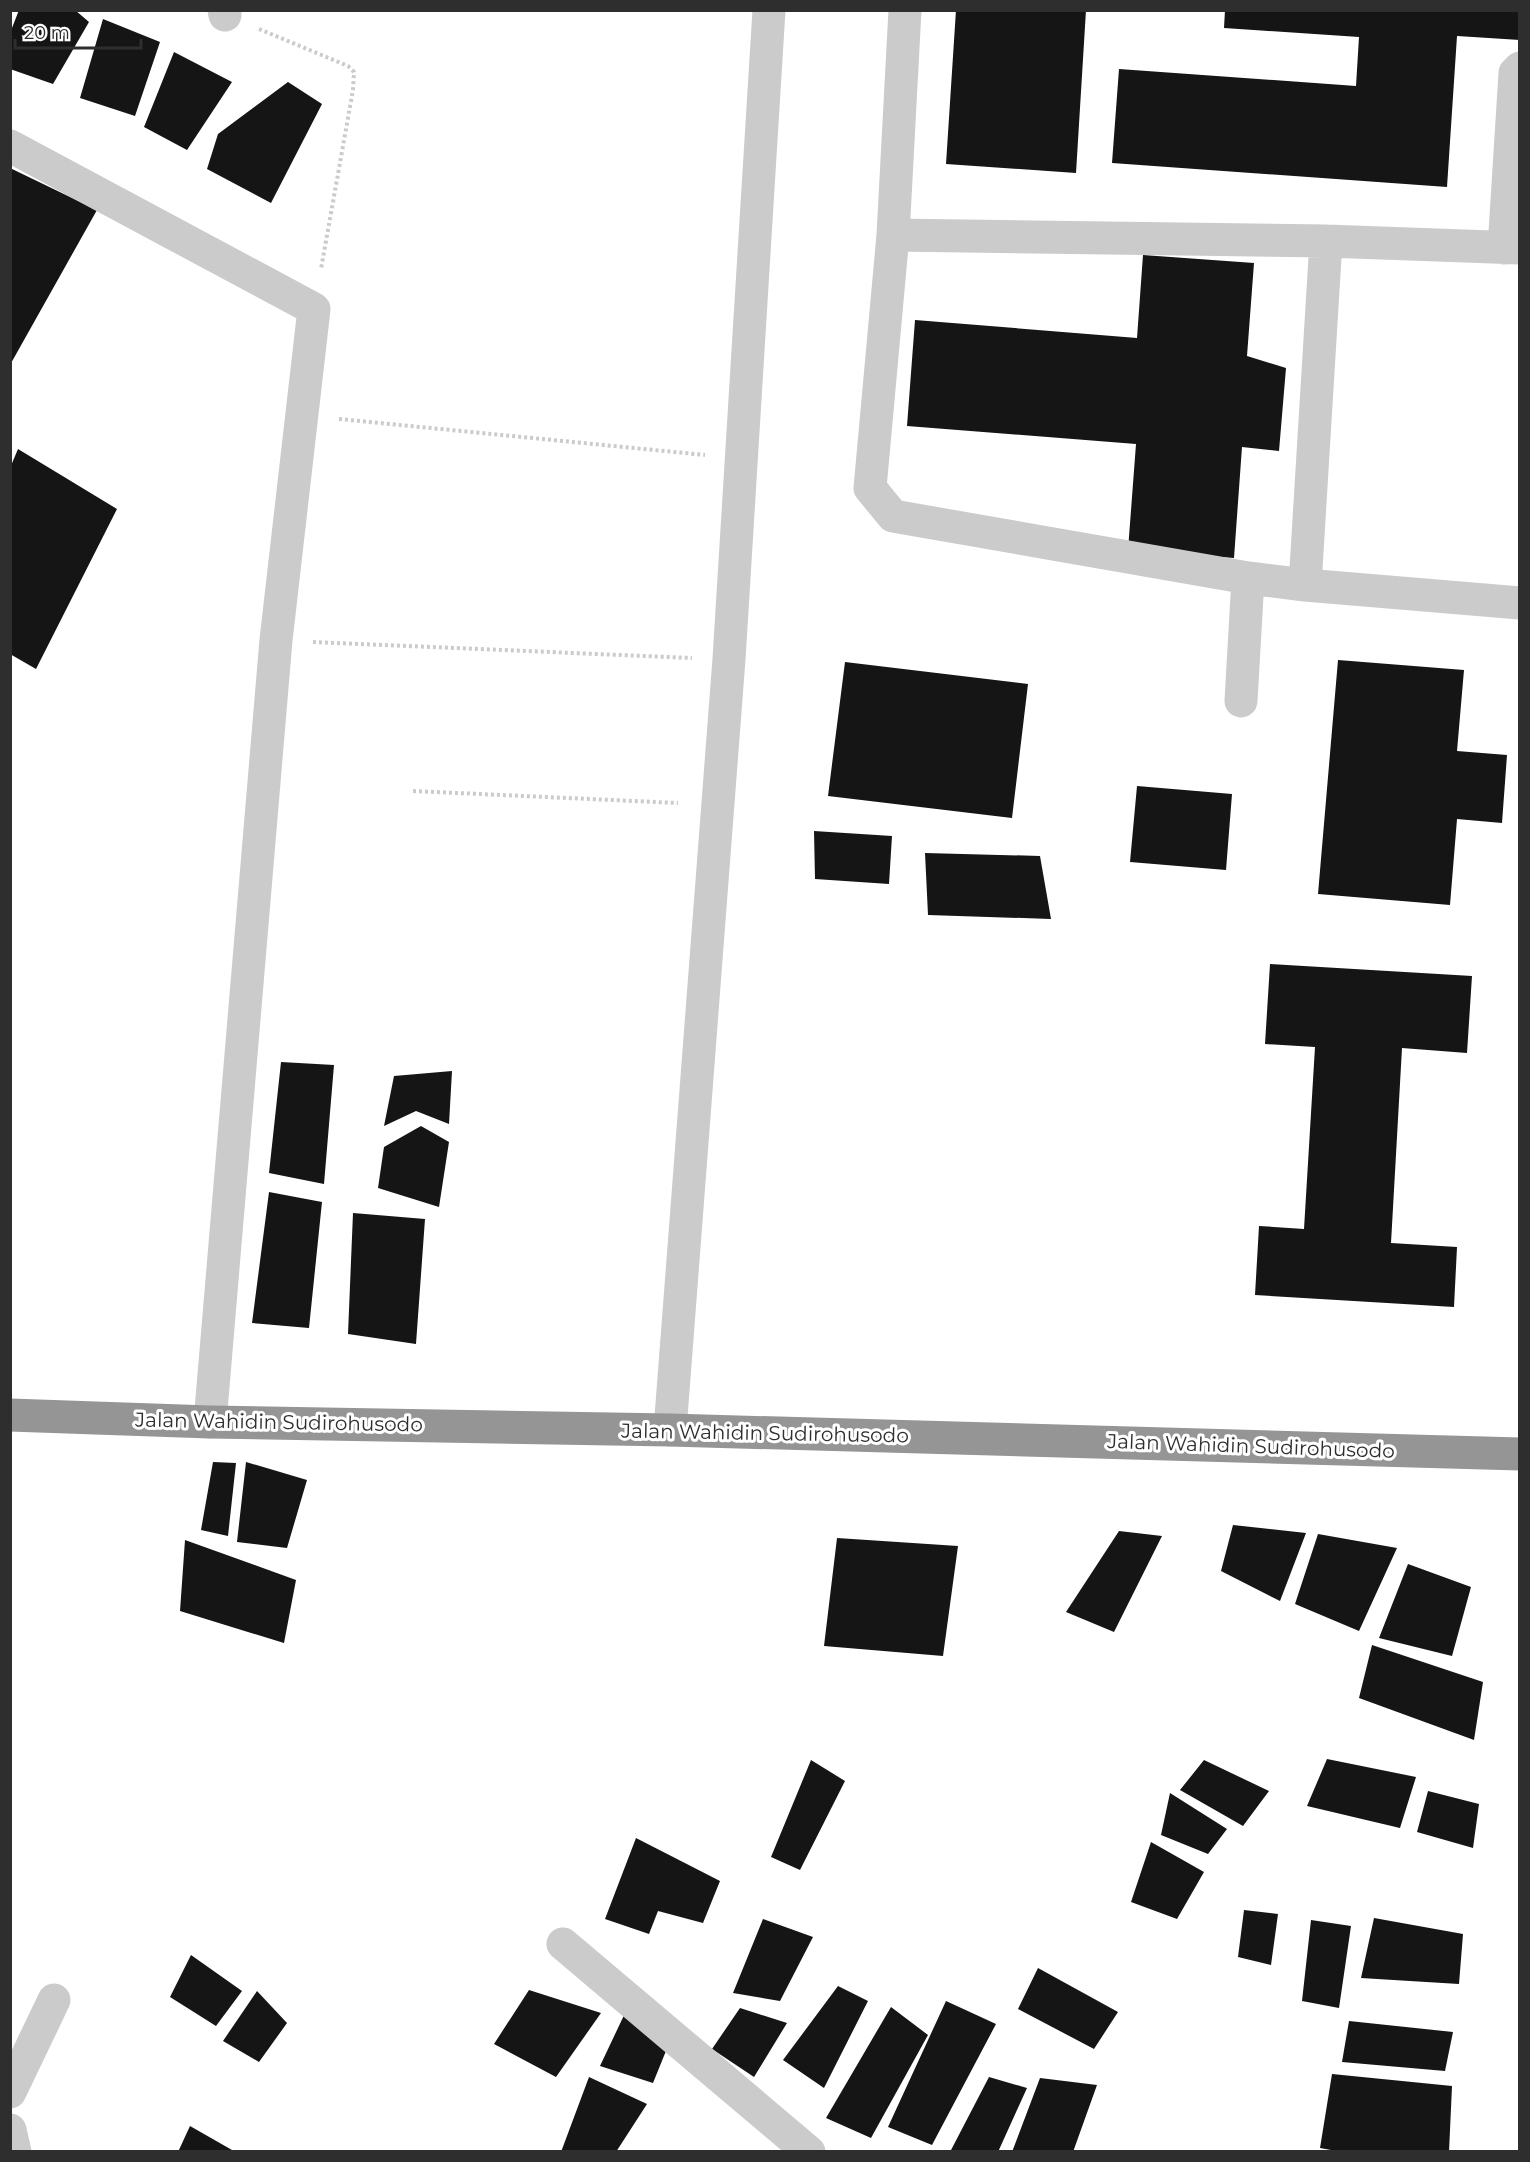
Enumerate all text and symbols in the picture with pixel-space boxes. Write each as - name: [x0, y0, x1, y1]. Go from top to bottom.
- scale bar: [15, 12, 141, 50]
- text: 20 m: [24, 22, 70, 44]
- street label: Jalan Wahidin Sudirohusodo: [134, 1407, 423, 1437]
- street label: Jalan Wahidin Sudirohusodo: [620, 1418, 909, 1448]
- street label: Jalan Wahidin Sudirohusodo: [1106, 1429, 1395, 1463]

